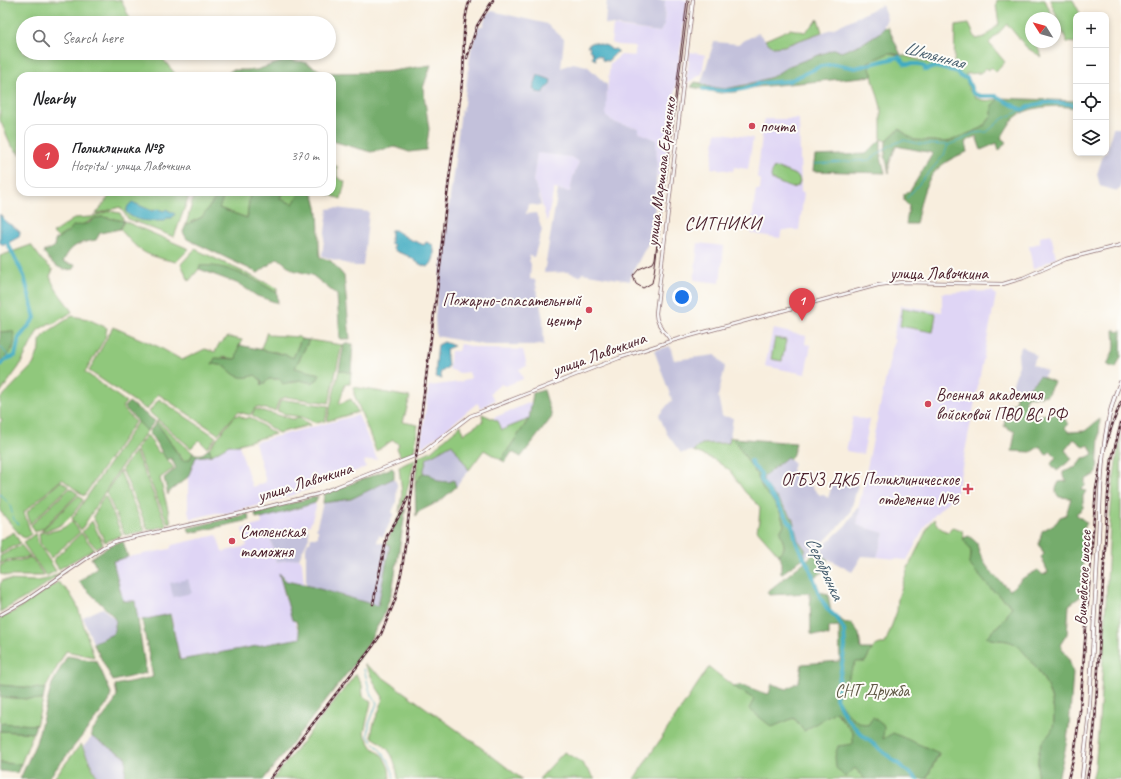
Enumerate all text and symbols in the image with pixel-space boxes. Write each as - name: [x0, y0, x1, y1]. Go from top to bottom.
- north arrow: [1025, 12, 1061, 48]
- map controls: [1073, 12, 1109, 156]
- button: +: [1073, 12, 1109, 48]
- search box: [16, 16, 336, 60]
- icon: search: [30, 27, 52, 49]
- text: Search here: [62, 29, 123, 48]
- water label: Шклянная: [902, 36, 969, 74]
- button: −: [1073, 48, 1109, 84]
- button: locate: [1073, 84, 1109, 120]
- text: Nearby: [32, 88, 75, 109]
- street label: улица Маршала Ерёменко: [641, 94, 681, 249]
- place label: почта: [760, 116, 796, 137]
- button: layers: [1073, 120, 1109, 156]
- marker: почта: [747, 121, 757, 131]
- text: Поликлиника №8: [71, 139, 163, 158]
- text: 1: [43, 148, 49, 164]
- text: 370 m: [291, 148, 319, 164]
- text: Hospital · улица Лавочкина: [71, 158, 190, 174]
- district label: СИТНИКИ: [684, 212, 763, 234]
- street label: улица Лавочкина: [889, 263, 990, 284]
- your location: [672, 287, 692, 307]
- pin: 1: [789, 288, 815, 321]
- place label: Пожарно-спасательный центр: [443, 290, 583, 331]
- marker: Пожарно-спасательный центр: [584, 305, 594, 315]
- street label: улица Лавочкина: [548, 327, 650, 381]
- place label: Военная академия войсковой ПВО ВС РФ: [936, 384, 1069, 425]
- marker: Военная академия войсковой ПВО ВС РФ: [923, 399, 933, 409]
- street label: улица Лавочкина: [254, 457, 356, 507]
- place label: ОГБУЗ ДКБ Поликлиническое отделение №6: [781, 469, 960, 510]
- marker: ОГБУЗ ДКБ Поликлиническое отделение №6: [962, 483, 974, 495]
- place label: Смоленская таможня: [240, 521, 307, 562]
- street label: Витебское шоссе: [1070, 529, 1096, 626]
- water label: Серебрянка: [801, 533, 850, 605]
- marker: Смоленская таможня: [227, 536, 237, 546]
- park label: СНТ Дружба: [835, 680, 910, 701]

